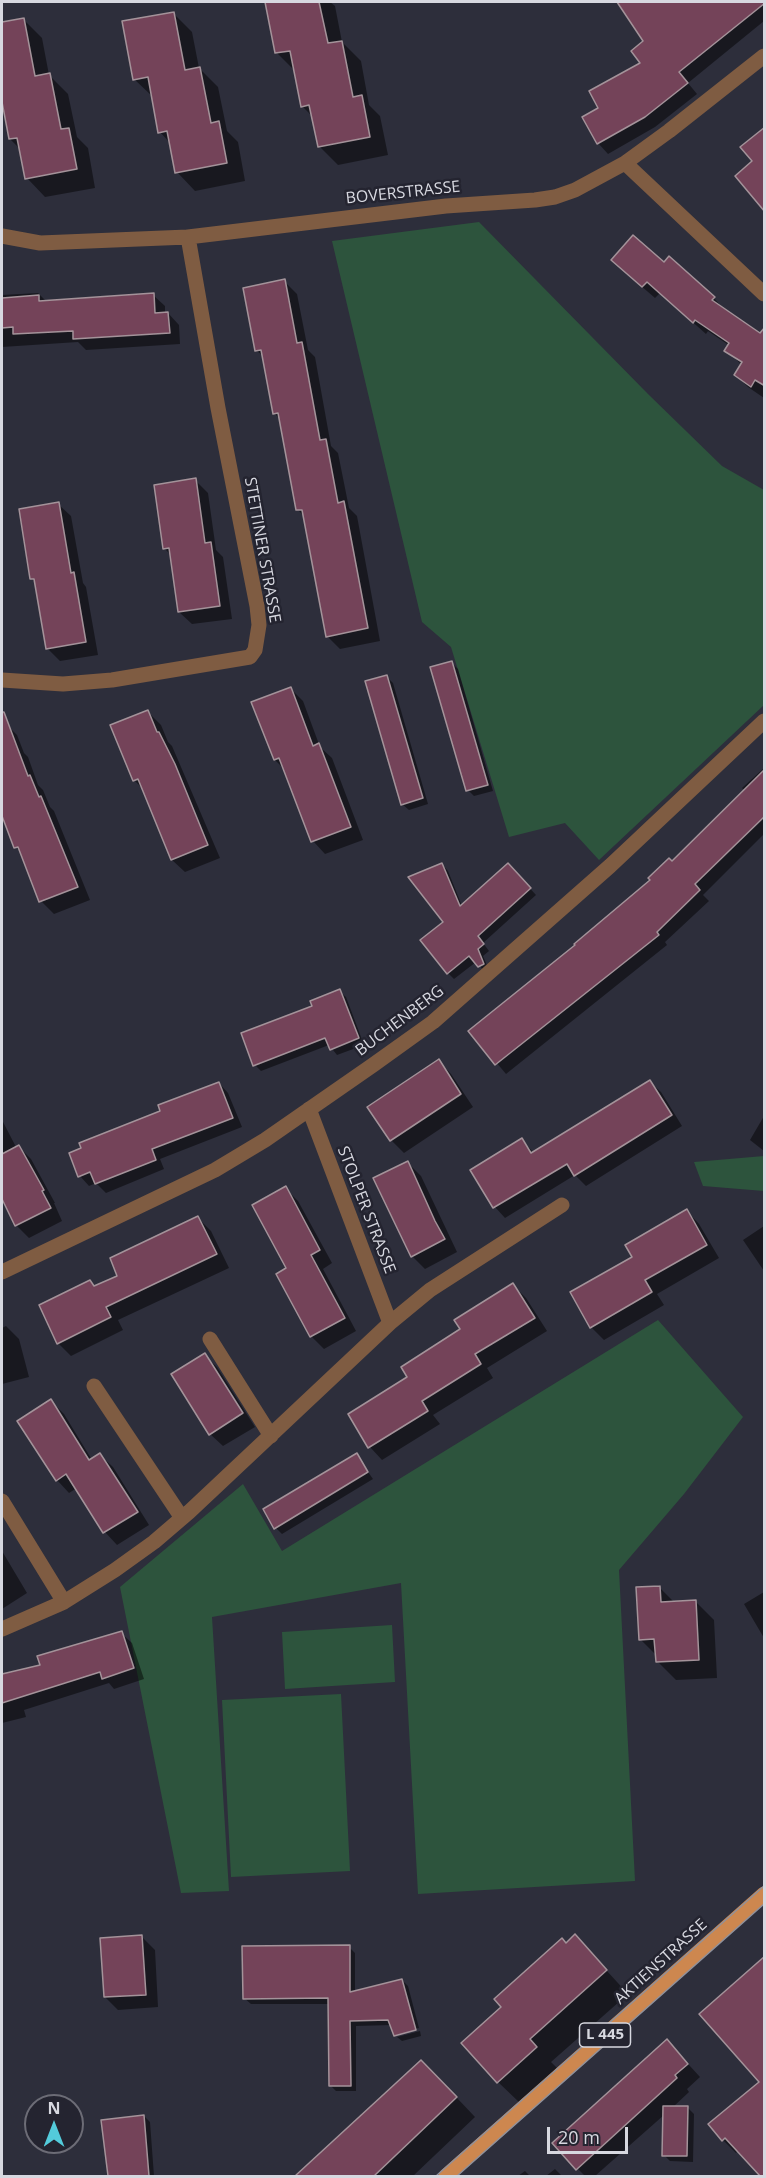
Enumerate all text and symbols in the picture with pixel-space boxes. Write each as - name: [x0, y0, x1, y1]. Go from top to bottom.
- street label: BOVERSTRASSE: [345, 177, 461, 209]
- street label: STETTINER STRASSE: [240, 476, 284, 624]
- street label: BUCHENBERG: [352, 982, 448, 1060]
- street label: STOLPER STRASSE: [333, 1144, 399, 1276]
- street label: AKTIENSTRASSE: [611, 1915, 711, 2009]
- road number: L 445: [580, 2023, 630, 2047]
- north arrow: [24, 2094, 84, 2154]
- text: N: [47, 2097, 61, 2119]
- scale bar: [550, 2115, 631, 2153]
- text: 20 m: [558, 2125, 600, 2149]

